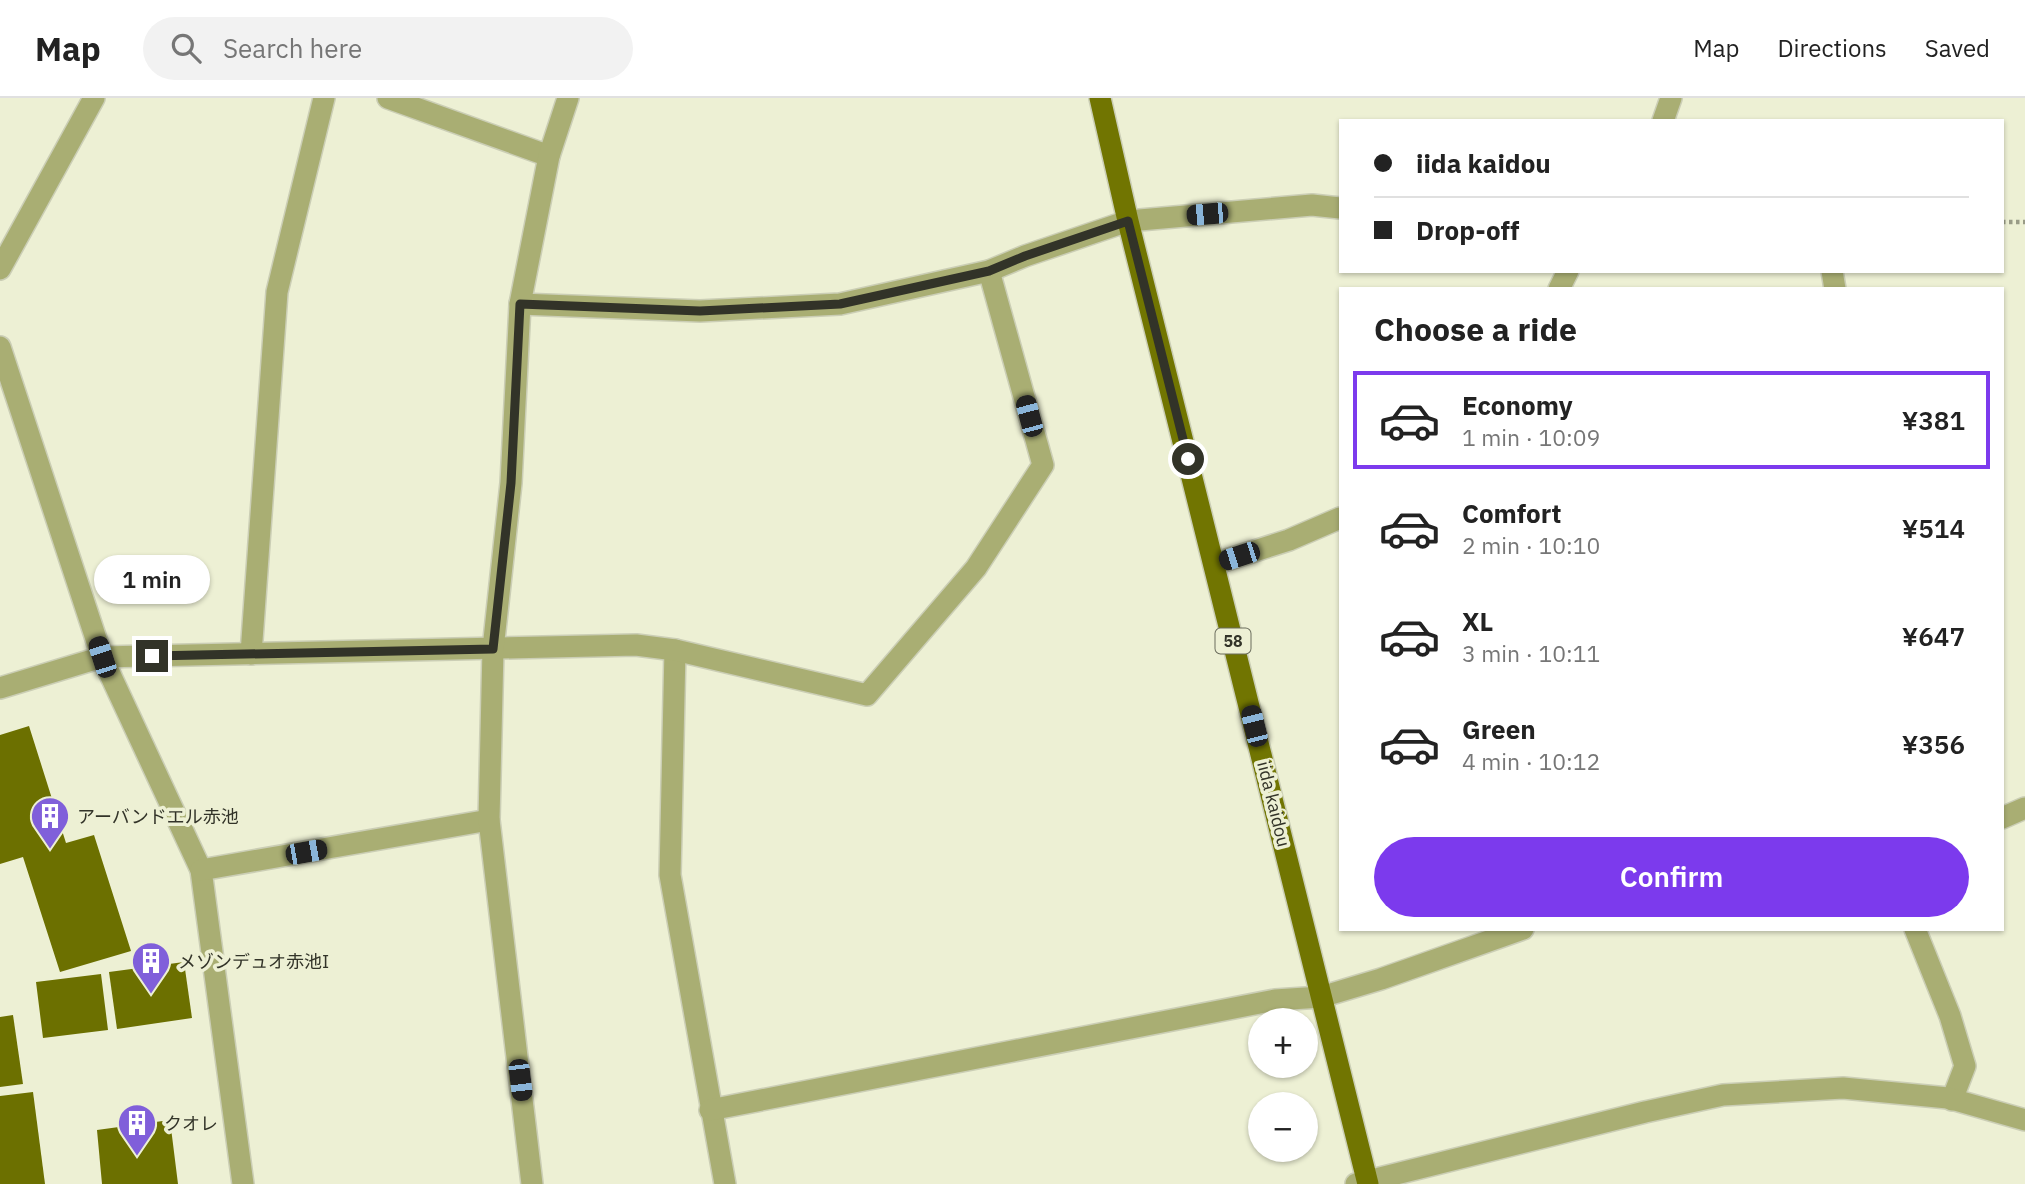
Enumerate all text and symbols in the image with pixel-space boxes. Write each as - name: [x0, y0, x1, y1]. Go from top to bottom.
- search box: [143, 17, 633, 80]
- text: Map: [35, 27, 101, 70]
- icon: search: [167, 29, 205, 67]
- text: Search here: [223, 31, 362, 65]
- text: Map: [1693, 32, 1739, 64]
- text: Directions: [1777, 32, 1887, 64]
- text: Saved: [1925, 32, 1990, 64]
- text: iida kaidou: [1416, 146, 1551, 180]
- car: [1186, 202, 1229, 226]
- text: Drop-off: [1416, 213, 1519, 247]
- text: Choose a ride: [1374, 308, 1577, 350]
- text: Economy: [1462, 388, 1573, 422]
- icon: car: [1378, 389, 1441, 452]
- car: [1014, 393, 1045, 439]
- text: ¥381: [1902, 403, 1965, 437]
- text: 1 min · 10:09: [1462, 422, 1600, 452]
- route start: [1172, 443, 1204, 475]
- text: Comfort: [1462, 496, 1561, 530]
- icon: car: [1378, 497, 1441, 560]
- text: ¥514: [1902, 511, 1965, 545]
- text: 2 min · 10:10: [1462, 530, 1600, 560]
- car: [1216, 540, 1263, 572]
- callout: 1 min: [94, 554, 210, 603]
- text: 1 min: [122, 564, 182, 594]
- text: XL: [1462, 604, 1493, 638]
- icon: car: [1378, 605, 1441, 668]
- text: ¥647: [1902, 619, 1965, 653]
- road number: 58: [1216, 628, 1250, 654]
- car: [86, 634, 119, 680]
- text: 3 min · 10:11: [1462, 638, 1600, 668]
- route end: [136, 640, 168, 672]
- car: [1239, 703, 1270, 749]
- text: Green: [1462, 712, 1536, 746]
- icon: car: [1378, 713, 1441, 776]
- text: ¥356: [1902, 727, 1965, 761]
- text: 4 min · 10:12: [1462, 746, 1600, 776]
- street label: iida kaidou: [1252, 759, 1296, 849]
- building icon: アーバンドエル赤池: [29, 795, 71, 850]
- place label: アーバンドエル赤池: [77, 805, 239, 828]
- button: Confirm: [1374, 837, 1969, 917]
- car: [284, 838, 329, 866]
- building icon: メゾンデュオ赤池I: [130, 940, 172, 995]
- place label: メゾンデュオ赤池I: [178, 950, 329, 973]
- map controls: [1248, 1008, 1318, 1162]
- button: +: [1248, 1008, 1318, 1078]
- car: [508, 1058, 533, 1102]
- button: −: [1248, 1092, 1318, 1162]
- building icon: クオレ: [116, 1102, 158, 1157]
- place label: クオレ: [164, 1112, 218, 1135]

